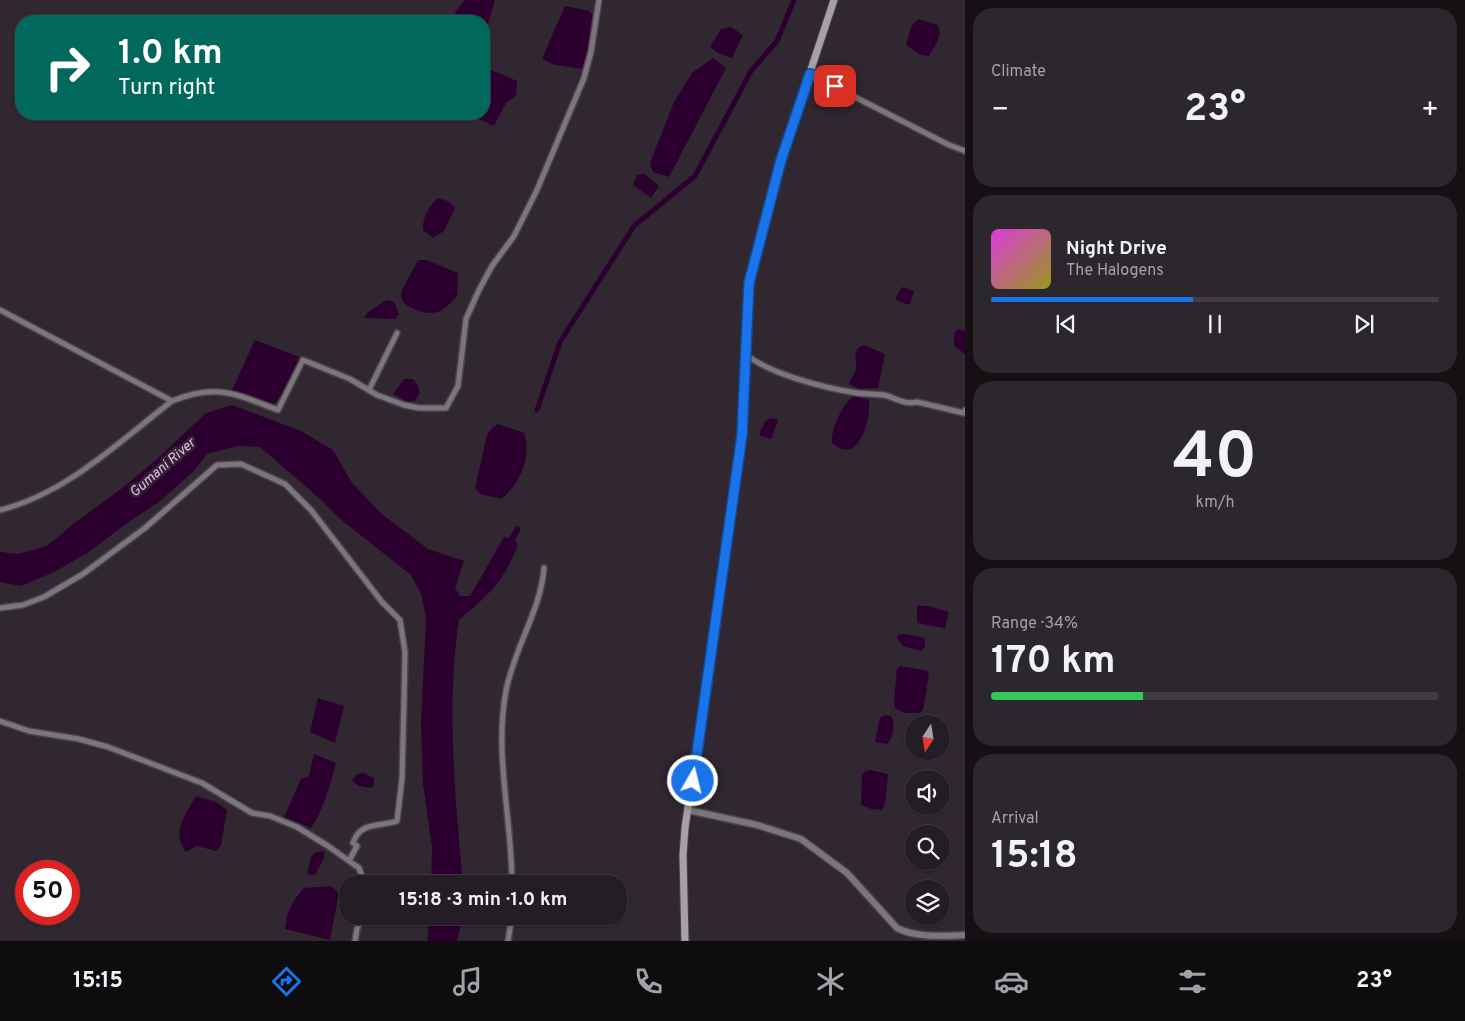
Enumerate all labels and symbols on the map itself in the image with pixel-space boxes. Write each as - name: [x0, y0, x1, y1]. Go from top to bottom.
- pin: [814, 65, 856, 107]
- water label: Gumani River: [127, 434, 201, 501]
- north arrow: [905, 715, 950, 760]
- position arrow: [666, 754, 718, 806]
- speed limit sign: 50: [15, 860, 80, 925]

